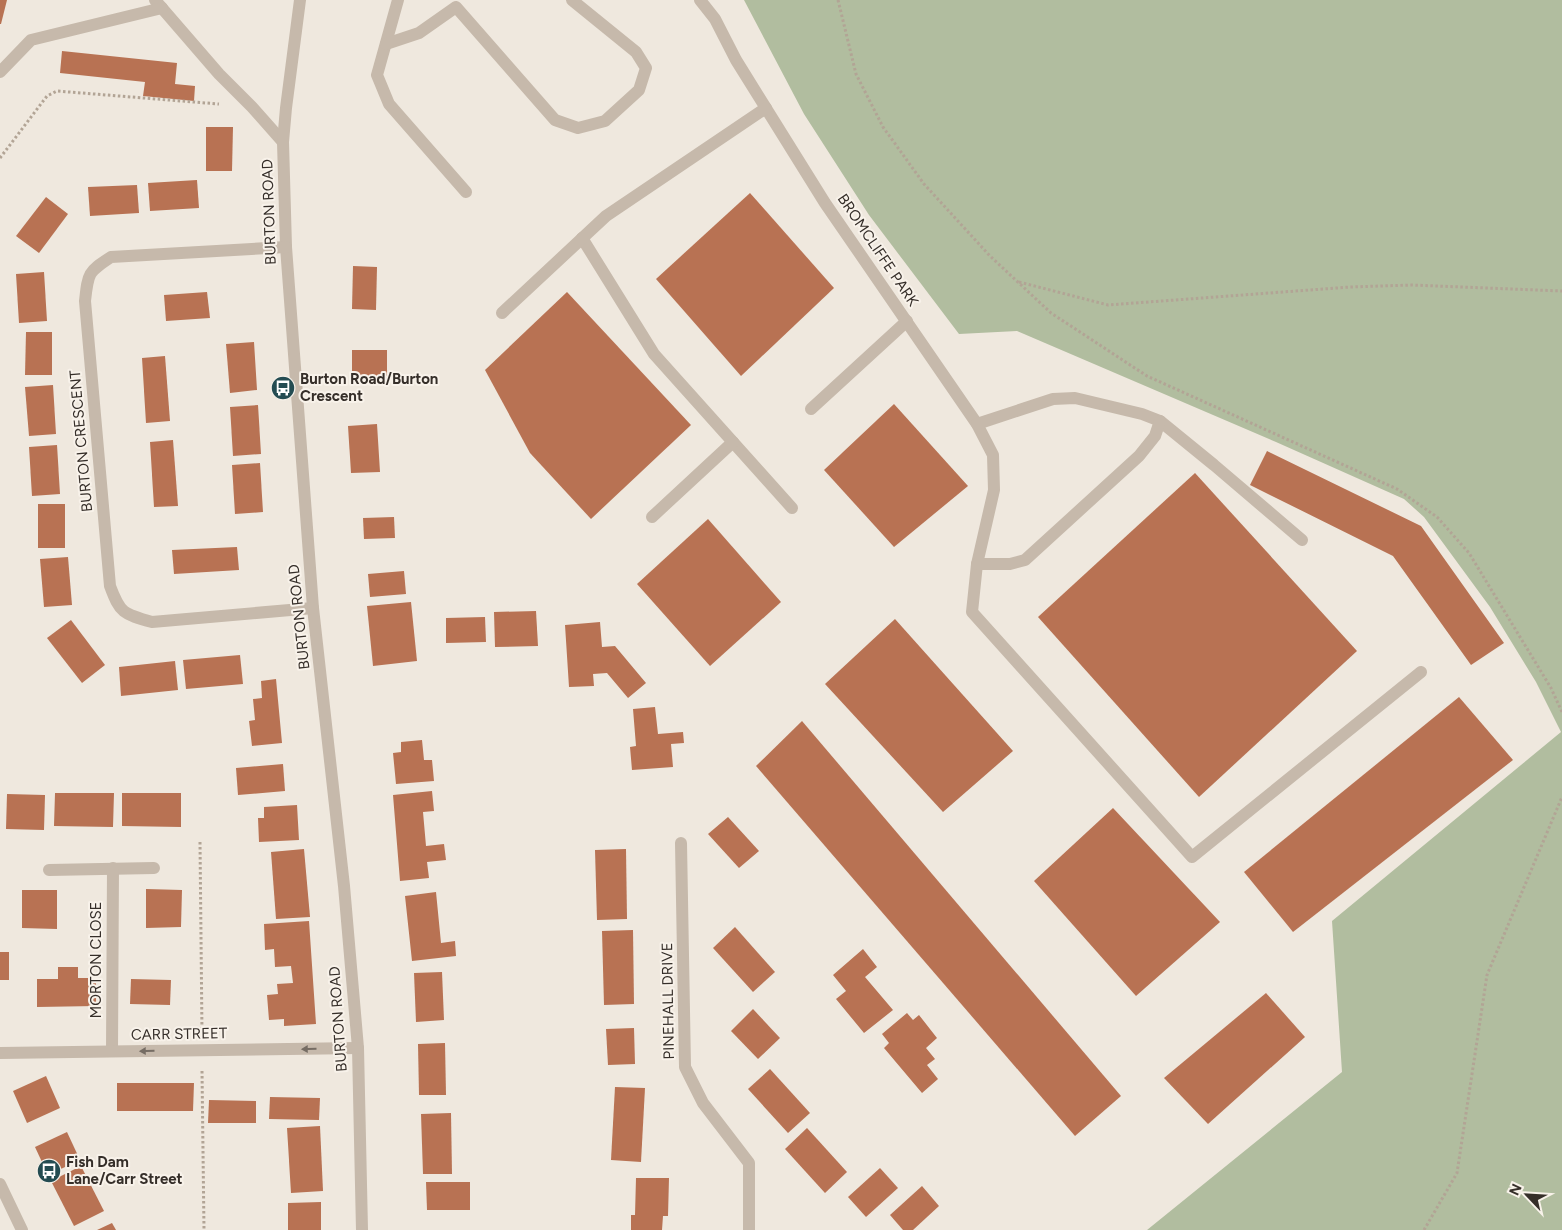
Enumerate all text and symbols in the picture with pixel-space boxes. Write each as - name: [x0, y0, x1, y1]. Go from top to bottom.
- street label: BURTON ROAD: [258, 159, 280, 265]
- street label: BROMCLIFFE PARK: [834, 190, 923, 310]
- street label: BURTON CRESCENT: [66, 369, 96, 513]
- place label: Burton Road/Burton Crescent: [300, 370, 438, 405]
- bus stop icon: Burton Road/Burton Crescent: [270, 375, 296, 401]
- street label: BURTON ROAD: [285, 563, 313, 671]
- street label: MORTON CLOSE: [87, 902, 105, 1018]
- street label: PINEHALL DRIVE: [658, 942, 678, 1060]
- street label: BURTON ROAD: [325, 966, 351, 1072]
- street label: CARR STREET: [131, 1024, 228, 1044]
- one-way arrow: [301, 1045, 317, 1053]
- one-way arrow: [138, 1047, 154, 1055]
- place label: Fish Dam Lane/Carr Street: [66, 1153, 183, 1188]
- bus stop icon: Fish Dam Lane/Carr Street: [36, 1158, 62, 1184]
- north arrow: [1502, 1170, 1552, 1220]
- text: N: [1506, 1181, 1526, 1198]

